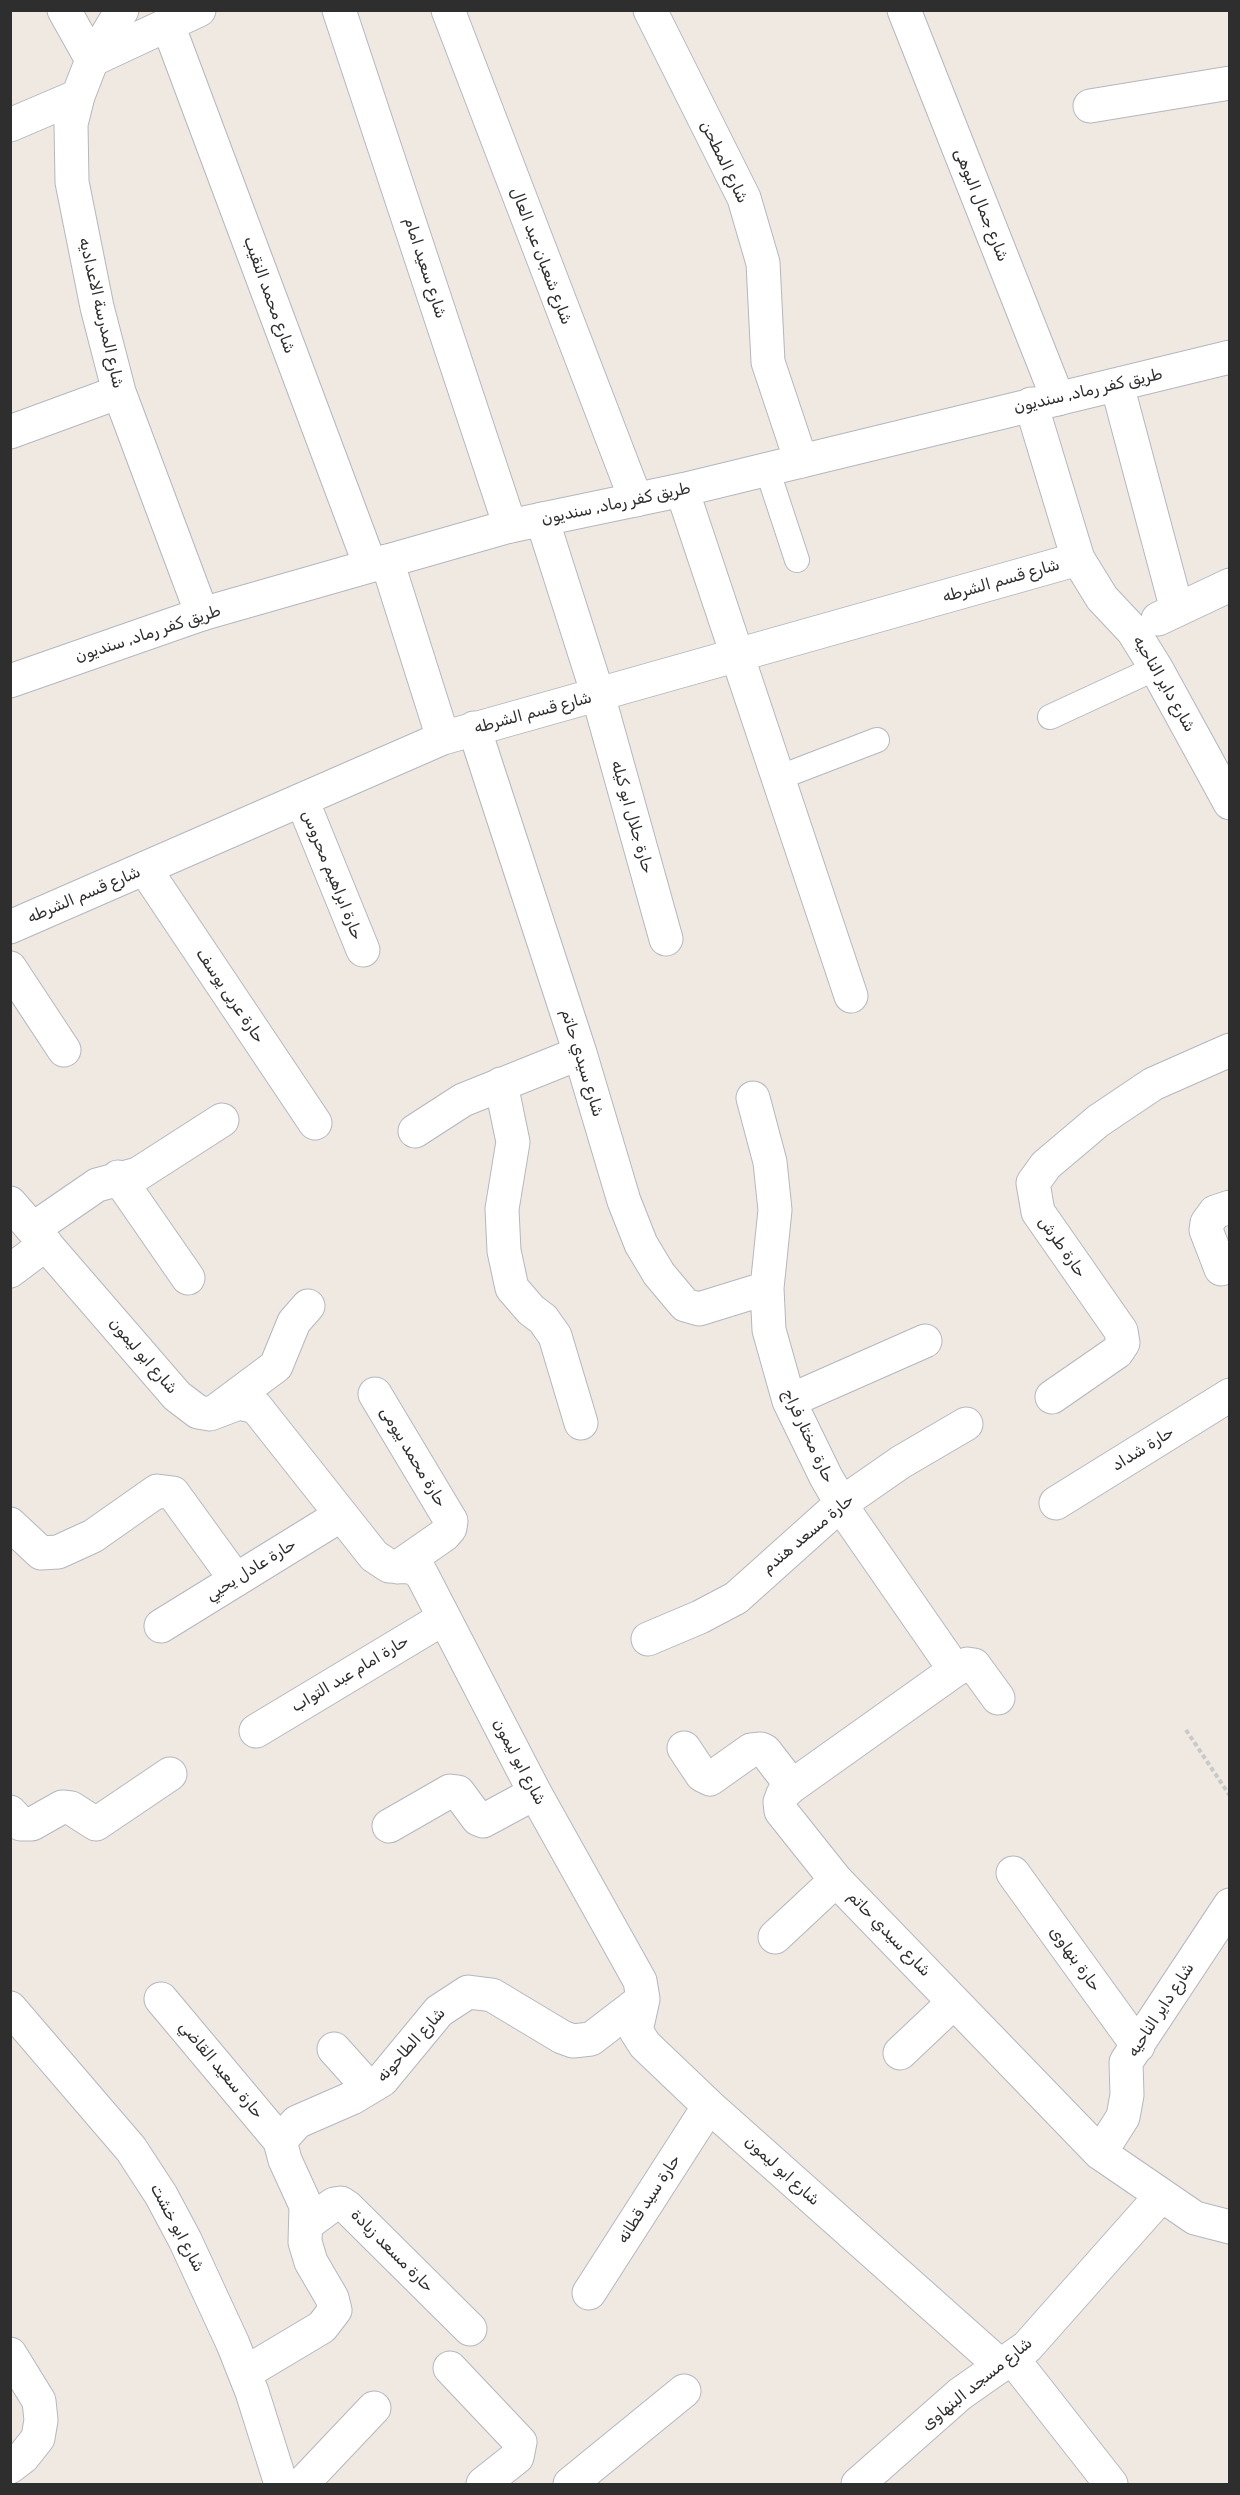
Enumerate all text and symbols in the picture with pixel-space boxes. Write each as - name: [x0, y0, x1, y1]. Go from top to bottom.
- street label: شارع المطحن: [696, 118, 752, 206]
- street label: شارع جمال البوهى: [950, 146, 1012, 264]
- street label: شارع شعبان عبد العال: [506, 185, 576, 327]
- street label: شارع سعيد امام: [400, 215, 450, 321]
- street label: شارع محمد النقيب: [239, 234, 299, 356]
- street label: شارع المدرسة الاعداديه: [74, 236, 128, 390]
- street label: طريق كفر رماد, سنديون: [1012, 365, 1164, 417]
- street label: طريق كفر رماد, سنديون: [540, 479, 692, 529]
- street label: شارع قسم الشرطه: [940, 555, 1062, 607]
- street label: طريق كفر رماد, سنديون: [73, 601, 223, 667]
- street label: شارع داير الناحيه: [1129, 632, 1199, 736]
- street label: شارع قسم الشرطه: [472, 688, 594, 738]
- street label: حارة جلال ابو كيله: [607, 758, 657, 876]
- street label: حارة ابراهيم محروس: [297, 808, 367, 942]
- street label: شارع قسم الشرطه: [25, 863, 143, 927]
- street label: حارة عربى يوسف: [191, 945, 269, 1047]
- street label: شارع سيدي حاتم: [557, 1007, 607, 1119]
- street label: حارة طرش: [1034, 1213, 1090, 1281]
- street label: شارع ابو ليمون: [105, 1314, 181, 1398]
- street label: حارة مختار فراج: [778, 1386, 838, 1486]
- street label: حارة محمد بيومى: [376, 1403, 450, 1511]
- street label: حارة شداد: [1109, 1422, 1177, 1476]
- street label: حارة مسعد هندم: [758, 1490, 858, 1578]
- street label: حارة عادل يحيي: [202, 1535, 300, 1605]
- street label: حارة امام عبد التواب: [288, 1631, 412, 1717]
- street label: شارع ابو ليمون: [488, 1716, 550, 1808]
- street label: شارع سيدي حاتم: [843, 1887, 935, 1981]
- street label: حارة بنهاوى: [1045, 1923, 1105, 1995]
- street label: شارع داير الناحيه: [1124, 1960, 1198, 2060]
- street label: شارع الطاحونه: [373, 2004, 449, 2086]
- street label: حارة سعيد القاضي: [175, 2017, 267, 2123]
- street label: شارع ابو ليمون: [740, 2132, 824, 2210]
- street label: حارة سيد قطانه: [613, 2151, 685, 2247]
- street label: شارع ابو خشت: [146, 2181, 208, 2275]
- street label: حارة مسعد زيادة: [346, 2205, 438, 2297]
- street label: شارع مسجد البنهاوى: [918, 2334, 1036, 2434]

